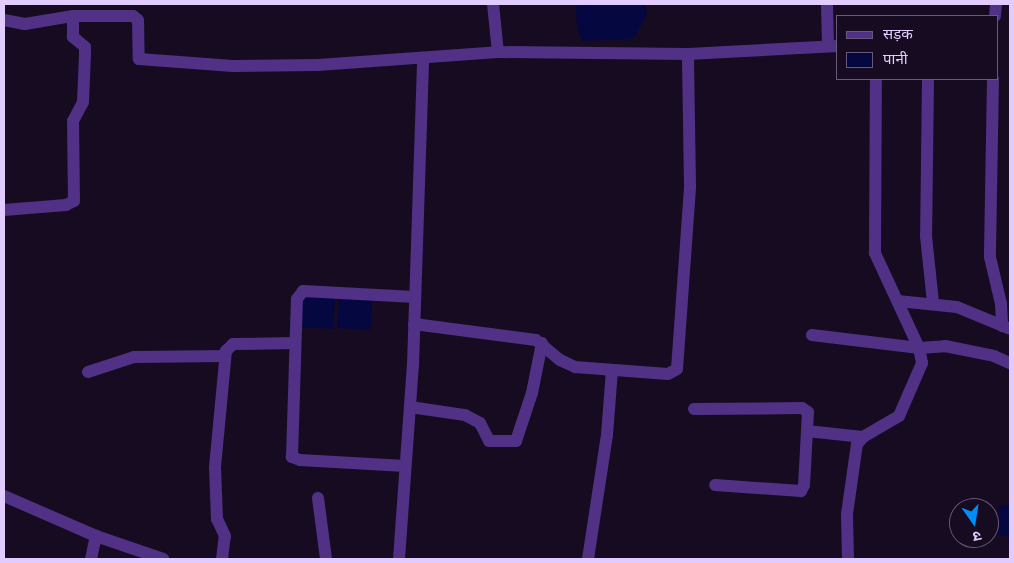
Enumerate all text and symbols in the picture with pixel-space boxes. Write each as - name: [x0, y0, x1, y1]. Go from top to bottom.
- legend: [836, 15, 999, 80]
- text: सड़क: [883, 24, 913, 44]
- text: पानी: [883, 49, 908, 69]
- north arrow: [949, 498, 999, 548]
- text: उ: [971, 527, 983, 546]

